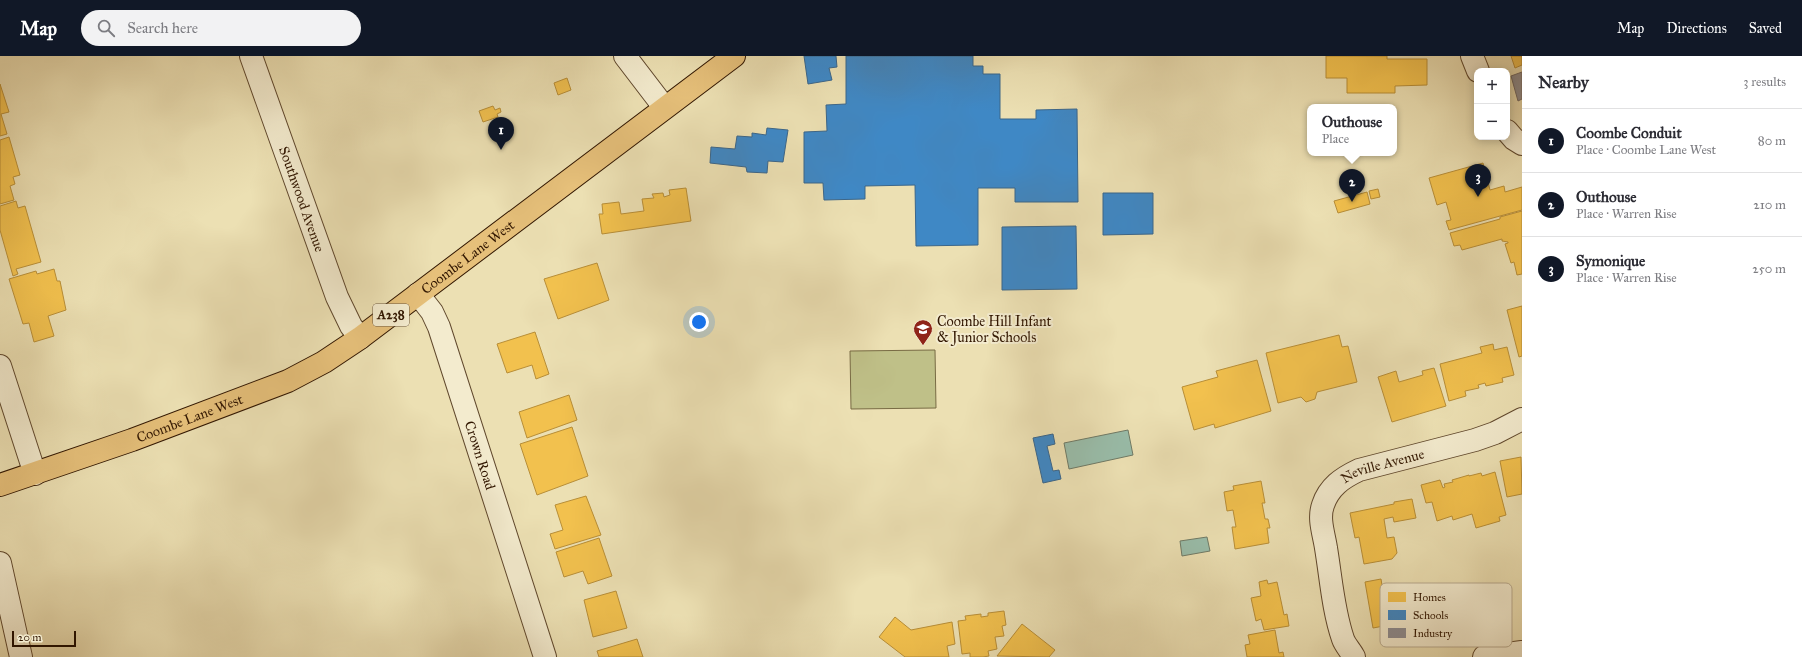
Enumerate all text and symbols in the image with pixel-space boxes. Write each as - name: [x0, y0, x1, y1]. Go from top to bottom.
- search box: [81, 10, 361, 46]
- text: Map: [20, 17, 57, 40]
- icon: search: [95, 17, 117, 39]
- text: Search here: [127, 19, 198, 37]
- text: Map: [1617, 20, 1644, 37]
- text: Directions: [1666, 20, 1727, 37]
- text: Saved: [1749, 20, 1782, 37]
- map controls: [1474, 68, 1510, 140]
- button: +: [1474, 68, 1510, 104]
- text: Nearby: [1538, 72, 1589, 93]
- text: 3 results: [1743, 74, 1786, 90]
- popup: [1307, 104, 1397, 156]
- button: −: [1474, 104, 1510, 140]
- text: Outhouse: [1322, 113, 1382, 131]
- pin: 1: [488, 117, 514, 150]
- text: Coombe Conduit: [1576, 124, 1682, 142]
- text: Place: [1322, 131, 1349, 147]
- text: 1: [1548, 133, 1554, 149]
- text: 80 m: [1758, 133, 1786, 149]
- text: Place · Coombe Lane West: [1576, 142, 1716, 158]
- street label: Southwood Avenue: [275, 144, 329, 254]
- pin: 3: [1465, 164, 1491, 197]
- pin: 2: [1339, 169, 1365, 202]
- text: Outhouse: [1576, 188, 1636, 206]
- text: 2: [1548, 197, 1554, 213]
- text: 210 m: [1753, 197, 1786, 213]
- text: Place · Warren Rise: [1576, 206, 1677, 222]
- street label: Coombe Lane West: [418, 216, 518, 298]
- text: Symonique: [1576, 252, 1645, 270]
- text: 3: [1548, 261, 1554, 277]
- text: 250 m: [1752, 261, 1786, 277]
- text: Place · Warren Rise: [1576, 270, 1677, 286]
- road number: A238: [373, 304, 409, 326]
- your location: [689, 312, 709, 332]
- place label: Coombe Hill Infant & Junior Schools: [937, 313, 1051, 347]
- school or university icon: Coombe Hill Infant & Junior Schools: [912, 318, 934, 346]
- street label: Coombe Lane West: [134, 390, 245, 446]
- street label: Crown Road: [461, 419, 499, 492]
- street label: Neville Avenue: [1338, 445, 1426, 487]
- legend: [1380, 583, 1512, 647]
- text: Homes: [1413, 591, 1446, 604]
- text: Schools: [1413, 609, 1448, 622]
- text: Industry: [1413, 627, 1453, 640]
- scale bar: [12, 629, 76, 648]
- text: 20 m: [18, 631, 41, 644]

